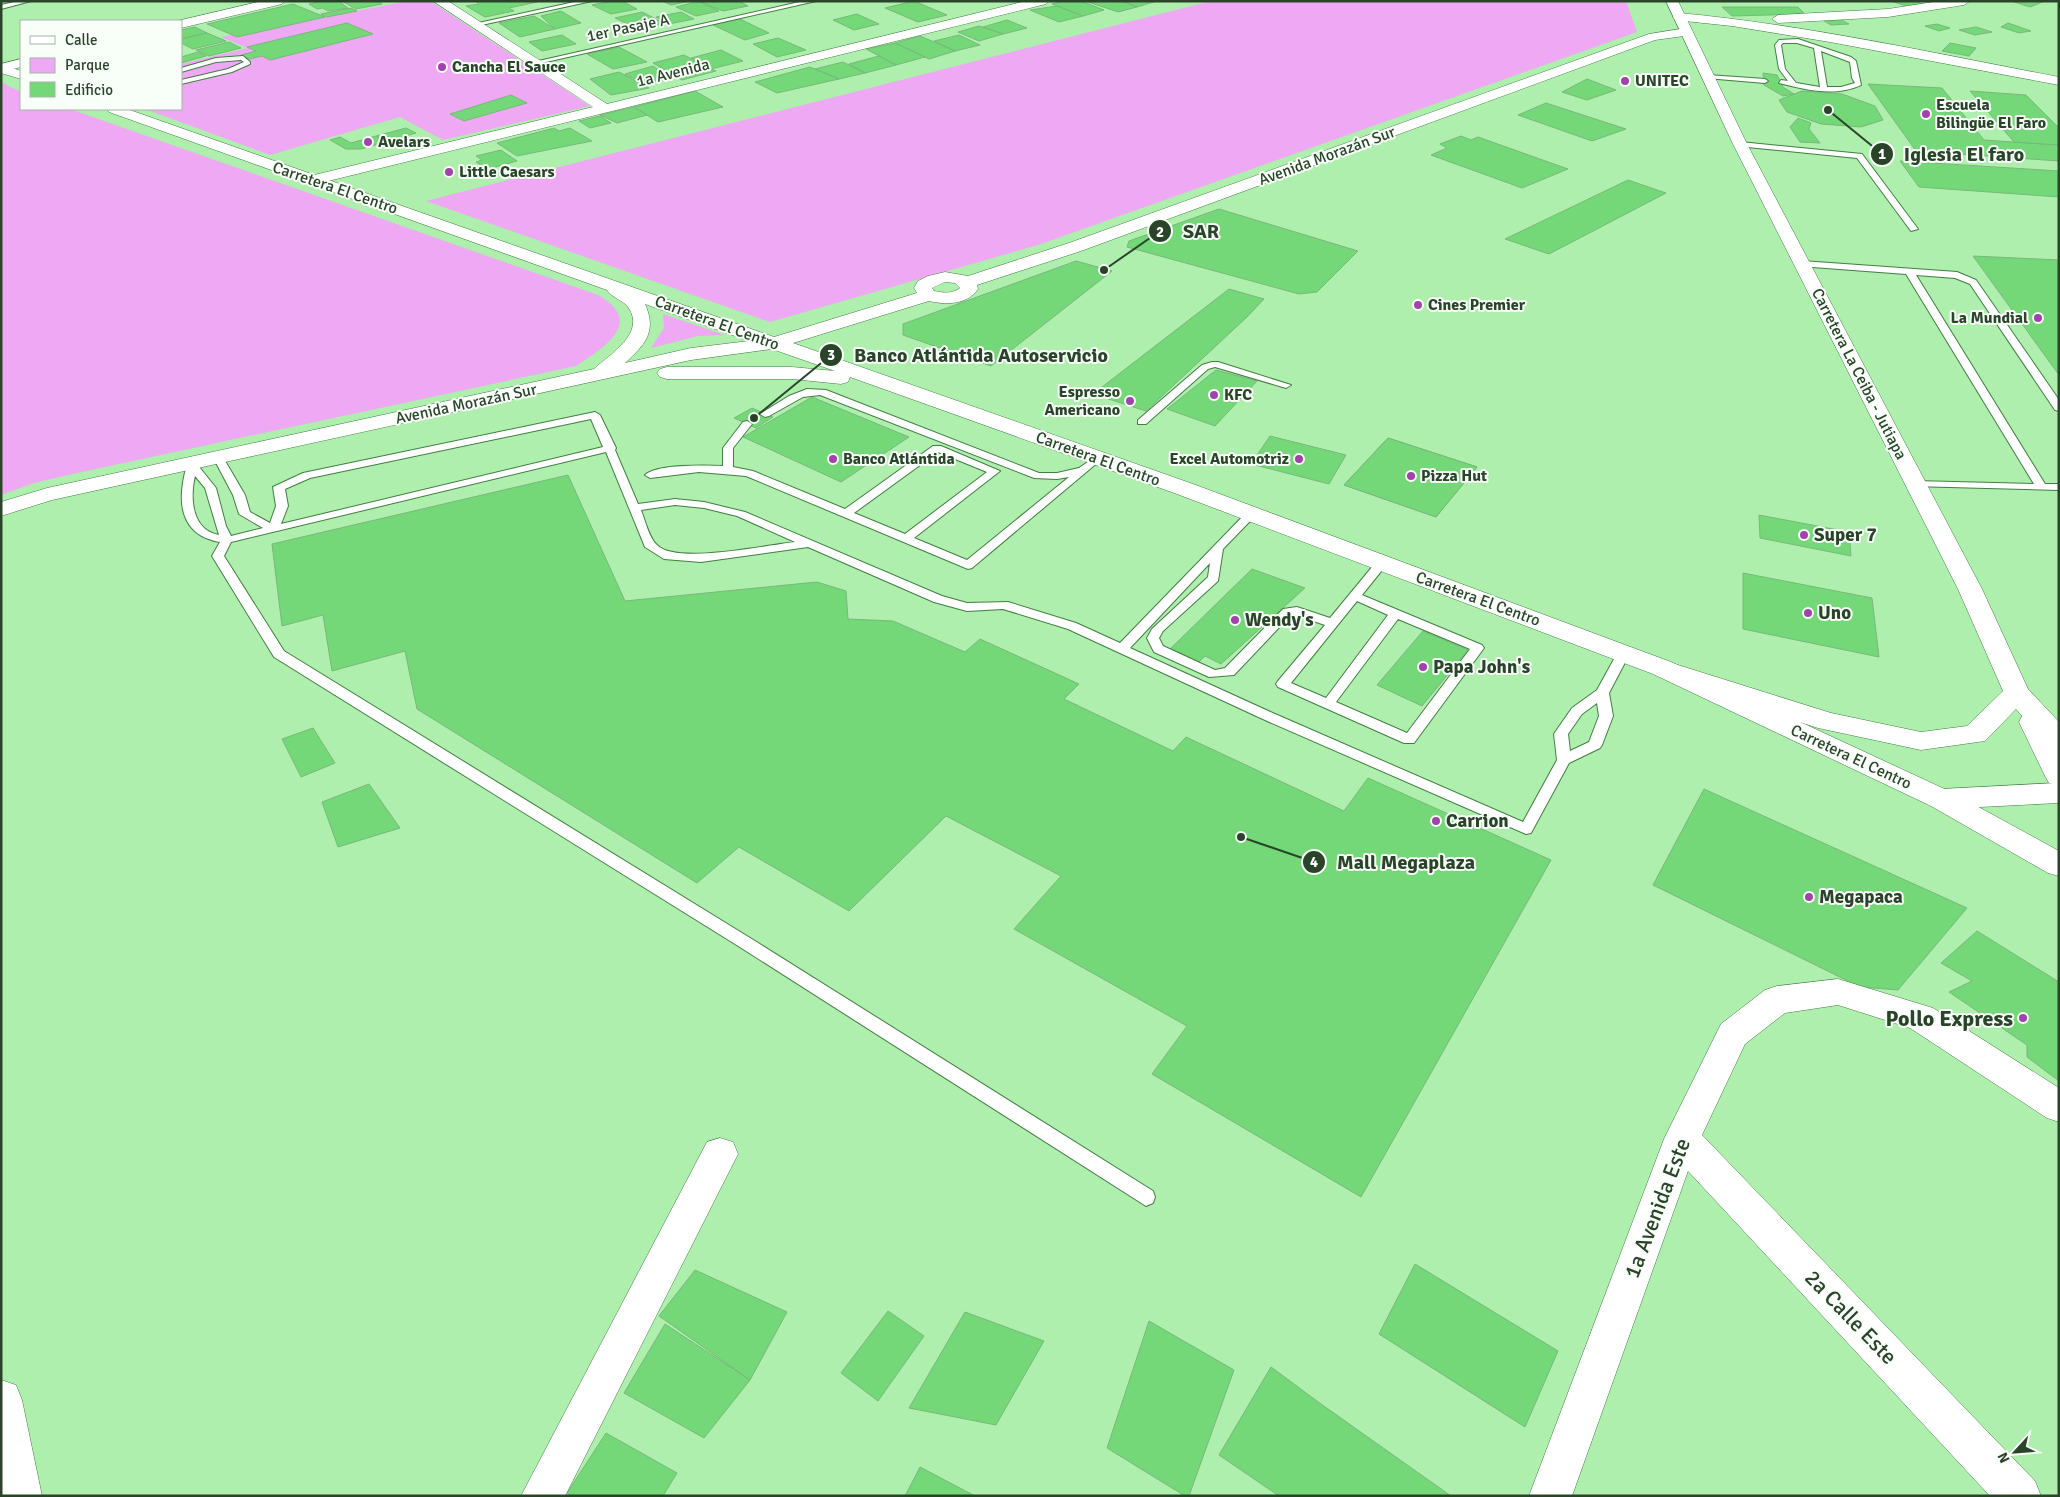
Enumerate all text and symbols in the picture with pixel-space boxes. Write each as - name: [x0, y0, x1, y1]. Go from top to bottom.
- street label: 1er Pasaje A: [585, 9, 671, 46]
- legend: [20, 20, 182, 110]
- text: Calle: [65, 31, 98, 49]
- street label: 1a Avenida: [634, 54, 712, 92]
- text: Parque: [65, 56, 110, 74]
- place label: Cancha El Sauce: [452, 57, 566, 77]
- marker: Cancha El Sauce: [436, 61, 448, 73]
- place label: UNITEC: [1635, 71, 1689, 91]
- marker: UNITEC: [1619, 75, 1631, 87]
- text: Edificio: [65, 81, 113, 99]
- place label: Escuela Bilingüe El Faro: [1936, 95, 2046, 133]
- marker: Escuela Bilingüe El Faro: [1920, 108, 1932, 120]
- street label: Avenida Morazán Sur: [1256, 122, 1398, 190]
- place label: Avelars: [378, 132, 430, 152]
- marker: Avelars: [362, 136, 374, 148]
- callout: Iglesia El faro: [1869, 137, 2035, 172]
- text: Iglesia El faro: [1904, 142, 2024, 167]
- text: 1: [1878, 145, 1886, 163]
- street label: Carretera El Centro: [270, 157, 400, 219]
- place label: Little Caesars: [459, 162, 555, 182]
- marker: Little Caesars: [443, 166, 455, 178]
- callout: SAR: [1147, 214, 1229, 249]
- text: SAR: [1183, 219, 1220, 244]
- text: 2: [1156, 223, 1164, 241]
- street label: Carretera La Ceiba - Jutiapa: [1807, 285, 1911, 463]
- street label: Carretera El Centro: [652, 291, 782, 355]
- place label: Cines Premier: [1428, 295, 1526, 315]
- marker: Cines Premier: [1412, 299, 1424, 311]
- place label: La Mundial: [1950, 308, 2028, 328]
- marker: La Mundial: [2032, 312, 2044, 324]
- callout: Banco Atlántida Autoservicio: [819, 338, 1118, 373]
- text: Banco Atlántida Autoservicio: [854, 343, 1108, 368]
- text: 3: [827, 346, 835, 364]
- street label: Avenida Morazán Sur: [394, 379, 539, 429]
- place label: Espresso Americano: [1045, 382, 1120, 420]
- place label: KFC: [1224, 385, 1252, 405]
- marker: KFC: [1208, 389, 1220, 401]
- marker: Espresso Americano: [1124, 395, 1136, 407]
- street label: Carretera El Centro: [1033, 427, 1163, 491]
- place label: Banco Atlántida: [843, 449, 955, 469]
- place label: Excel Automotriz: [1170, 449, 1289, 469]
- marker: Banco Atlántida: [827, 453, 839, 465]
- marker: Excel Automotriz: [1293, 453, 1305, 465]
- place label: Pizza Hut: [1421, 466, 1487, 486]
- marker: Pizza Hut: [1405, 470, 1417, 482]
- place label: Super 7: [1814, 523, 1877, 547]
- marker: Super 7: [1798, 529, 1810, 541]
- street label: Carretera El Centro: [1413, 567, 1543, 631]
- place label: Uno: [1818, 601, 1851, 625]
- marker: Uno: [1802, 607, 1814, 619]
- place label: Wendy's: [1245, 608, 1314, 632]
- marker: Wendy's: [1229, 614, 1241, 626]
- place label: Papa John's: [1433, 655, 1530, 679]
- marker: Papa John's: [1417, 661, 1429, 673]
- street label: Carretera El Centro: [1787, 720, 1915, 794]
- place label: Carrion: [1446, 809, 1509, 833]
- marker: Carrion: [1430, 815, 1442, 827]
- callout: Mall Megaplaza: [1302, 845, 1485, 880]
- text: Mall Megaplaza: [1337, 850, 1475, 875]
- text: 4: [1310, 853, 1318, 871]
- place label: Megapaca: [1819, 885, 1903, 909]
- marker: Megapaca: [1803, 891, 1815, 903]
- place label: Pollo Express: [1886, 1005, 2013, 1032]
- marker: Pollo Express: [2017, 1012, 2029, 1024]
- street label: 1a Avenida Este: [1618, 1134, 1696, 1282]
- street label: 2a Calle Este: [1799, 1264, 1903, 1370]
- north arrow: [1990, 1427, 2040, 1477]
- text: N: [1994, 1449, 2014, 1466]

